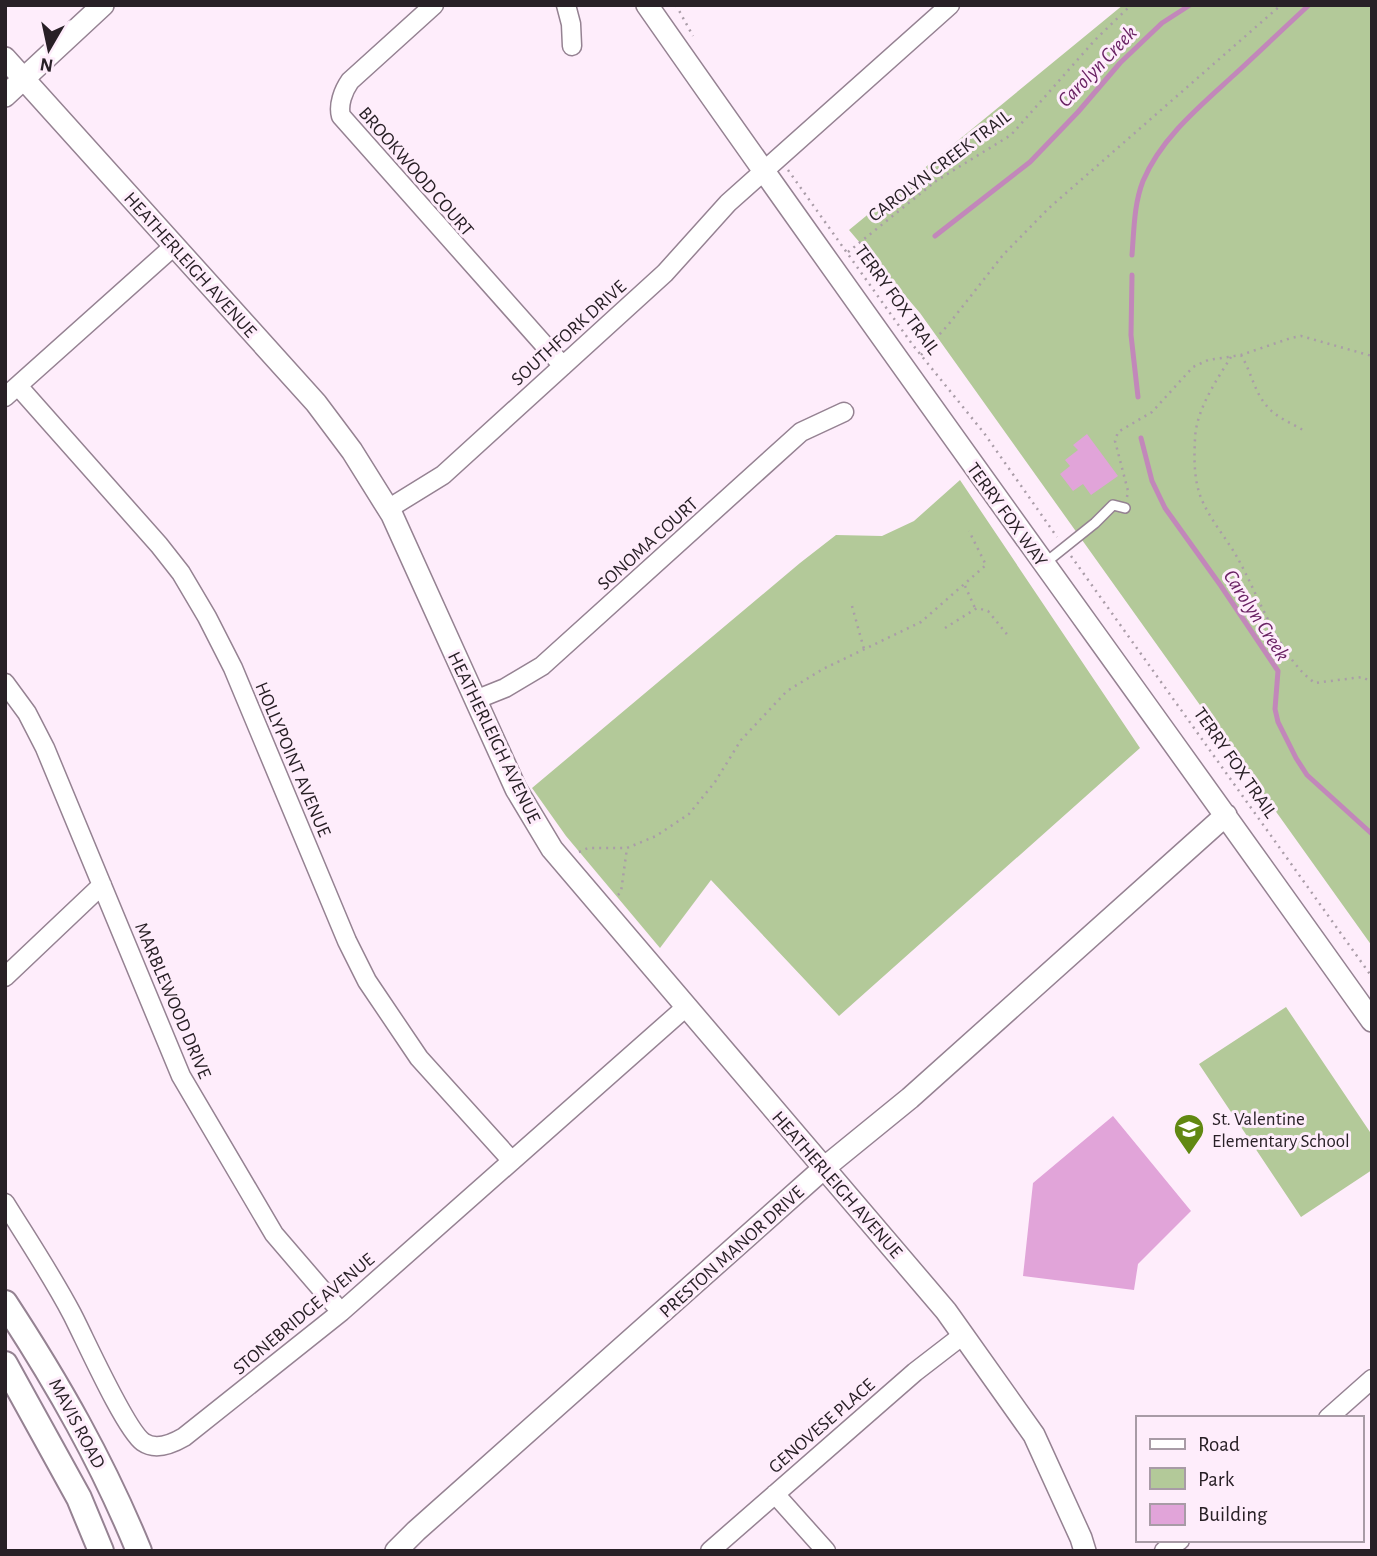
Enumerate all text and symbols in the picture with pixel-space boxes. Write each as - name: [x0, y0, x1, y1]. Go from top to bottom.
- north arrow: [14, 14, 84, 84]
- water label: Carolyn Creek: [1054, 21, 1141, 111]
- text: N: [39, 54, 55, 75]
- street label: BROOKWOOD COURT: [355, 104, 477, 240]
- street label: CAROLYN CREEK TRAIL: [865, 107, 1015, 226]
- street label: HEATHERLEIGH AVENUE: [120, 189, 260, 341]
- street label: TERRY FOX TRAIL: [851, 242, 943, 358]
- street label: SOUTHFORK DRIVE: [508, 277, 630, 389]
- street label: TERRY FOX WAY: [963, 459, 1051, 570]
- street label: SONOMA COURT: [594, 494, 702, 594]
- water label: Carolyn Creek: [1219, 566, 1294, 665]
- street label: HEATHERLEIGH AVENUE: [444, 649, 543, 826]
- street label: HOLLYPOINT AVENUE: [251, 679, 334, 840]
- street label: TERRY FOX TRAIL: [1190, 704, 1280, 822]
- street label: MARBLEWOOD DRIVE: [131, 920, 214, 1081]
- street label: HEATHERLEIGH AVENUE: [768, 1108, 906, 1262]
- place label: St. Valentine Elementary School: [1212, 1110, 1350, 1151]
- school or university icon: St. Valentine Elementary School: [1172, 1112, 1206, 1156]
- street label: PRESTON MANOR DRIVE: [656, 1183, 808, 1322]
- street label: STONEBRIDGE AVENUE: [230, 1250, 378, 1379]
- street label: GENOVESE PLACE: [765, 1375, 879, 1477]
- street label: MAVIS ROAD: [45, 1376, 108, 1472]
- legend: [1136, 1416, 1363, 1542]
- text: Road: [1198, 1434, 1240, 1455]
- text: Park: [1198, 1469, 1235, 1490]
- text: Building: [1198, 1504, 1268, 1525]

